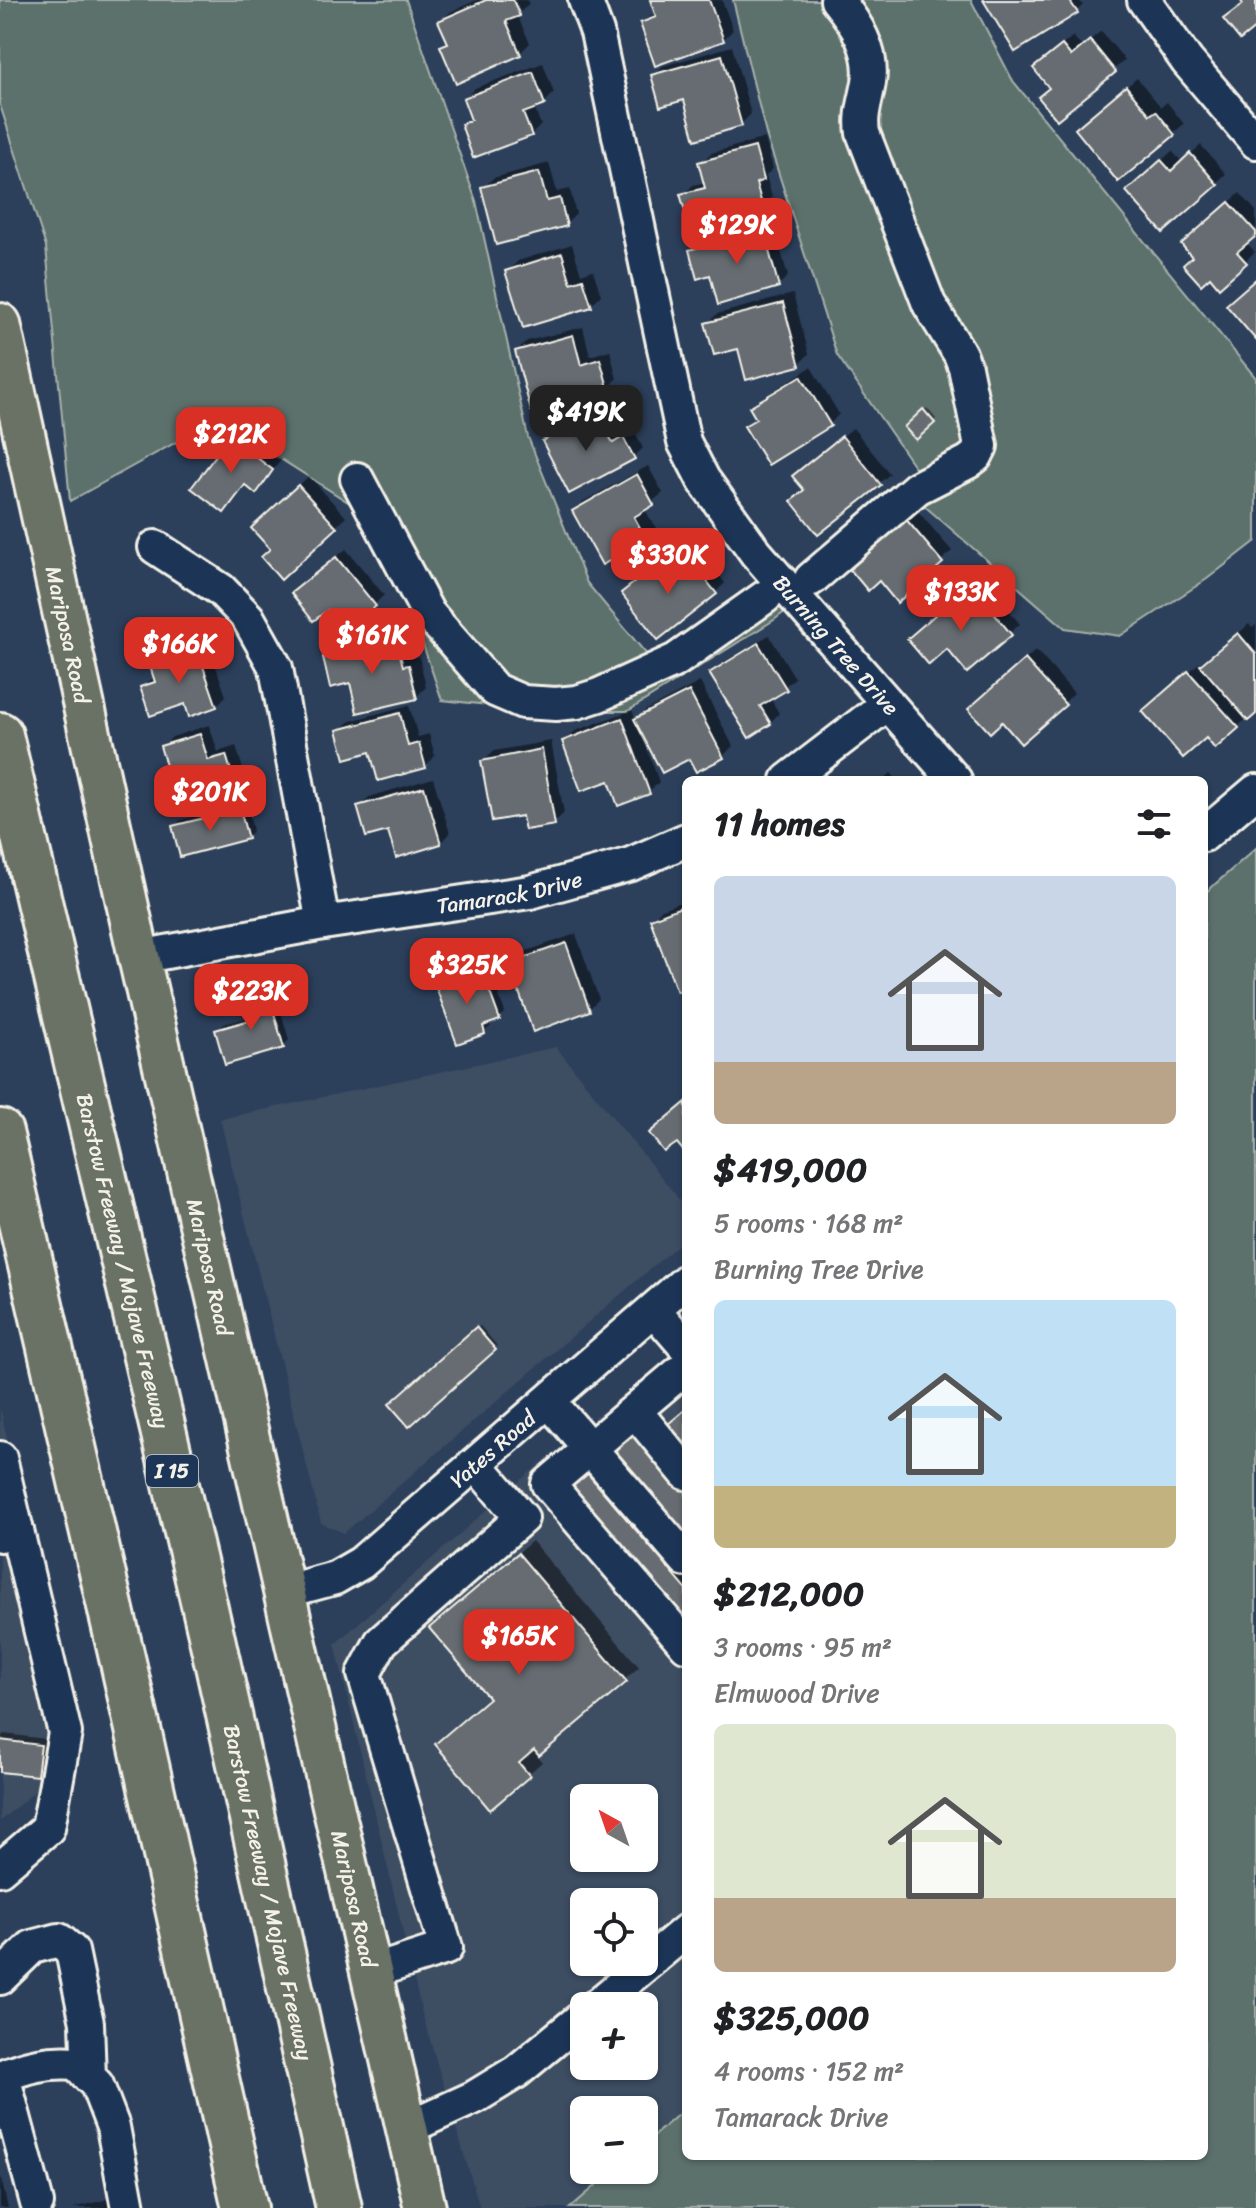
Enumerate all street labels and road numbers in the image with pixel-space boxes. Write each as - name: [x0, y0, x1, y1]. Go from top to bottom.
- street label: Mariposa Road: [34, 562, 103, 708]
- street label: Burning Tree Drive: [763, 565, 910, 725]
- street label: Tamarack Drive: [434, 859, 587, 925]
- street label: Barstow Freeway / Mojave Freeway: [65, 1089, 182, 1433]
- street label: Mariposa Road: [175, 1195, 245, 1341]
- street label: Yates Road: [440, 1399, 546, 1498]
- road number: I 15: [146, 1455, 198, 1487]
- street label: Barstow Freeway / Mojave Freeway: [212, 1720, 325, 2065]
- street label: Mariposa Road: [320, 1826, 389, 1972]

